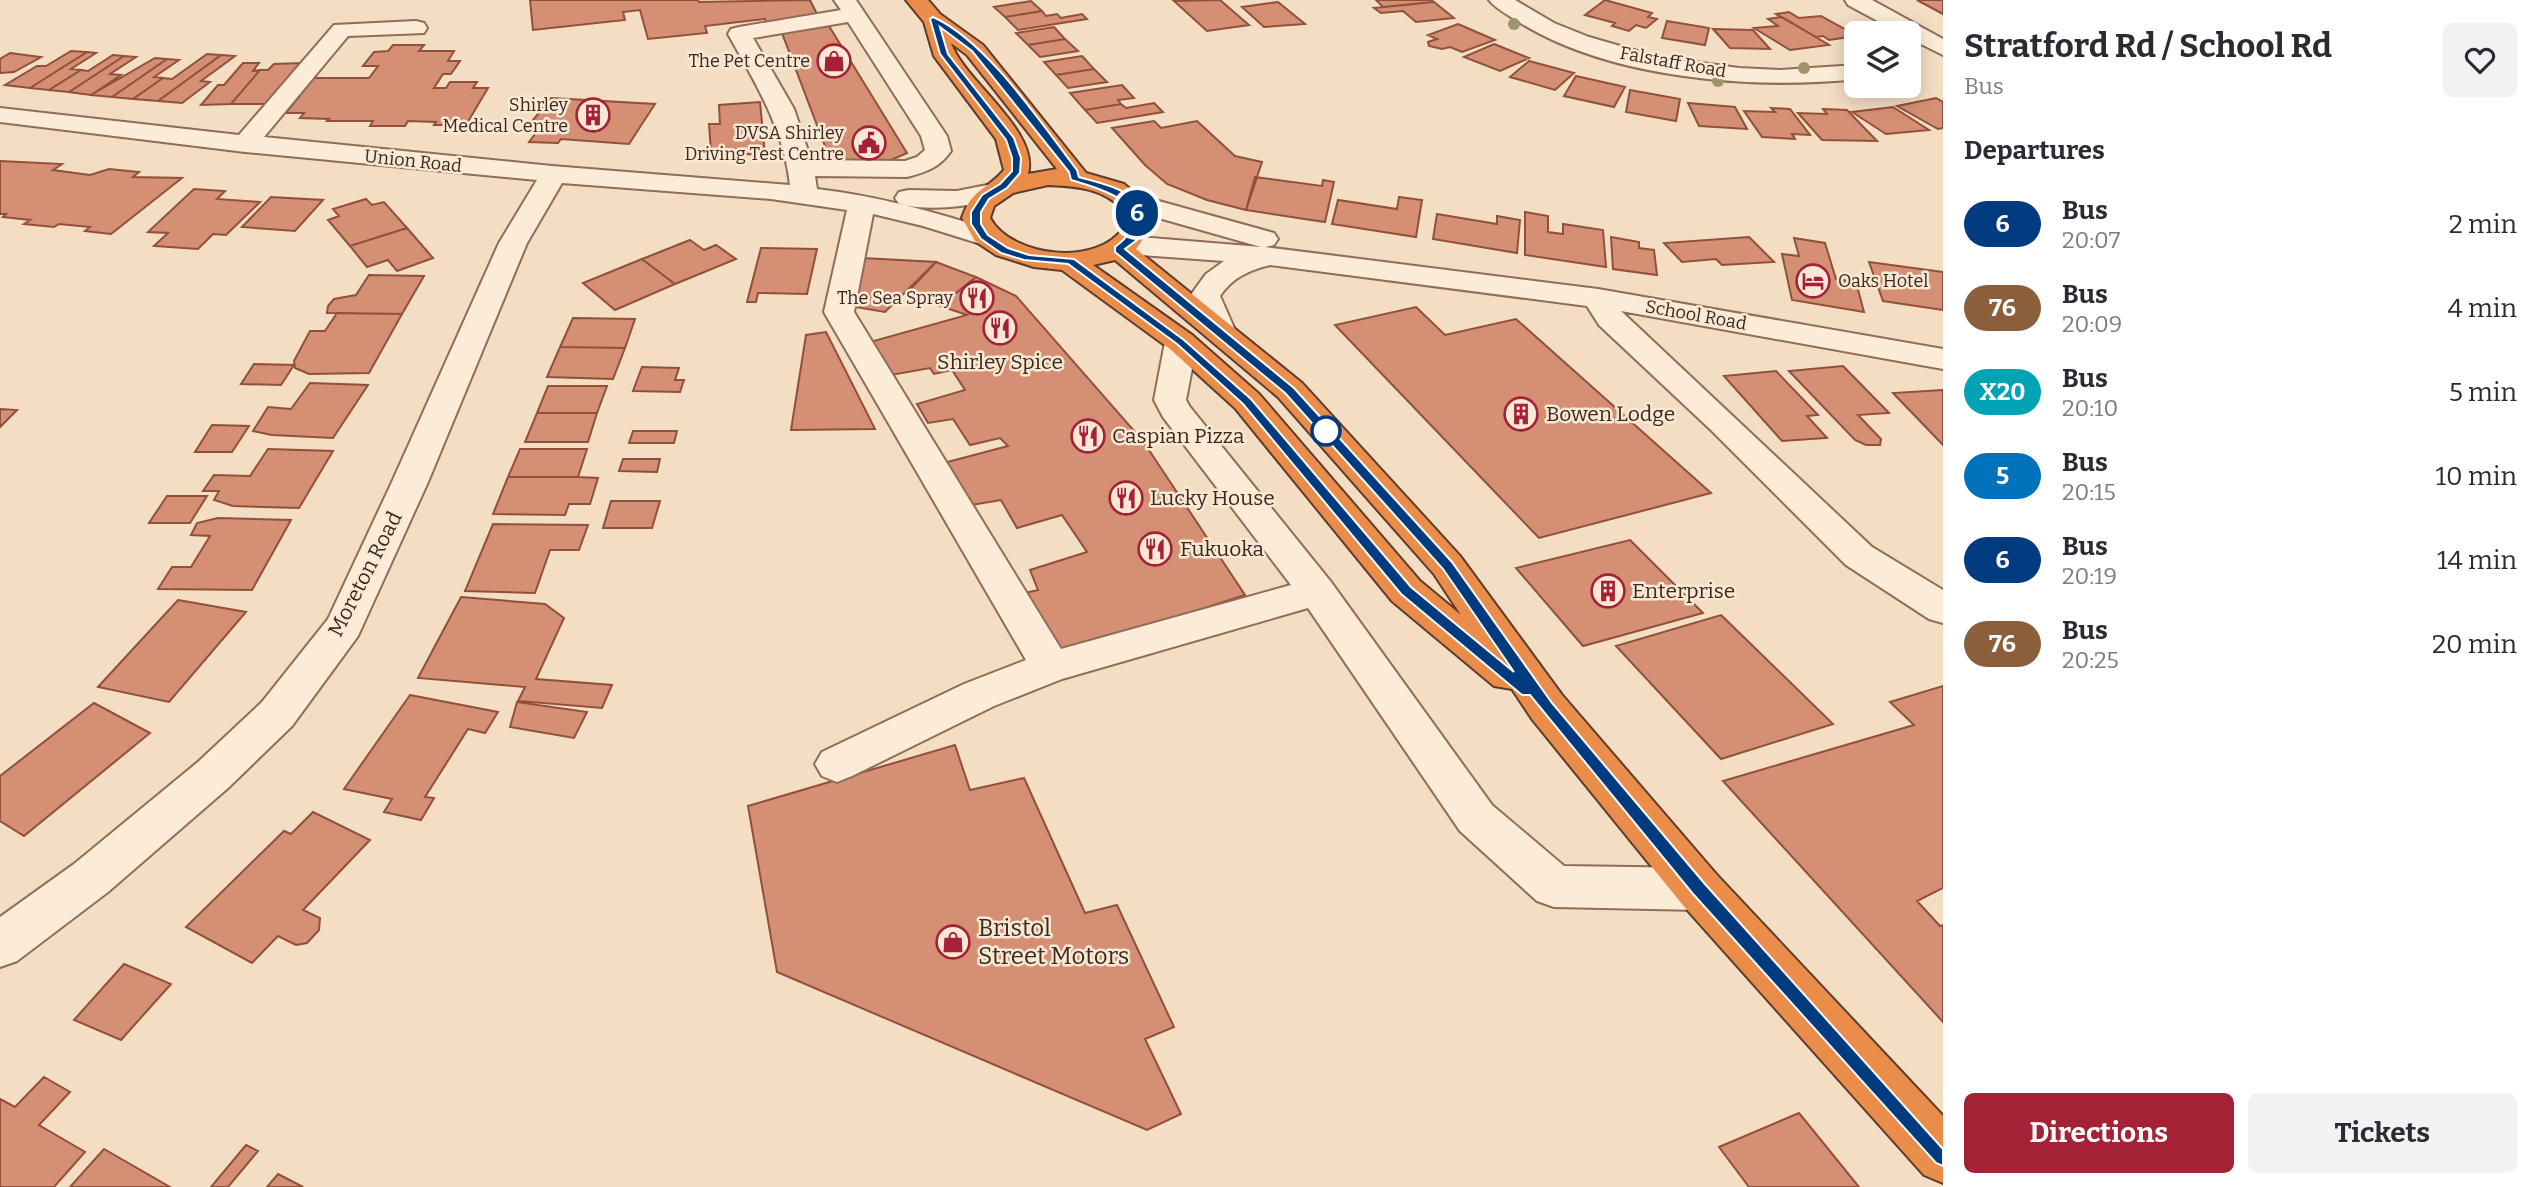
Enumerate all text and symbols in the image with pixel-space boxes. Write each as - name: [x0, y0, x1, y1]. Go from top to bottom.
- map controls: [1844, 21, 1921, 98]
- button: layers: [1844, 21, 1921, 98]
- button: heart: [2443, 23, 2517, 97]
- text: Stratford Rd / School Rd: [1964, 26, 2332, 66]
- shop icon: The Pet Centre: [815, 42, 853, 80]
- street label: Falstaff Road: [1618, 42, 1728, 82]
- place label: The Pet Centre: [688, 50, 810, 72]
- text: Bus: [1964, 72, 2004, 100]
- place label: Shirley Medical Centre: [443, 94, 568, 137]
- building icon: Shirley Medical Centre: [574, 96, 612, 134]
- place label: DVSA Shirley Driving Test Centre: [684, 122, 844, 165]
- public building icon: DVSA Shirley Driving Test Centre: [850, 124, 888, 162]
- text: Departures: [1964, 135, 2105, 166]
- street label: Union Road: [363, 145, 463, 177]
- line badge: 6: [1114, 190, 1160, 236]
- text: Bus: [2062, 195, 2108, 226]
- text: 6: [1130, 199, 1144, 227]
- text: 2 min: [2449, 209, 2517, 240]
- text: 6: [1995, 210, 2010, 238]
- text: 20:07: [2062, 226, 2120, 254]
- hotel icon: Oaks Hotel: [1794, 262, 1832, 300]
- place label: Oaks Hotel: [1838, 270, 1928, 292]
- restaurant icon: The Sea Spray: [958, 279, 996, 317]
- text: Bus: [2062, 279, 2108, 310]
- place label: The Sea Spray: [837, 287, 953, 309]
- text: 4 min: [2448, 293, 2517, 324]
- text: 76: [1989, 294, 2016, 322]
- street label: School Road: [1644, 295, 1749, 335]
- restaurant icon: Shirley Spice: [981, 309, 1019, 347]
- text: 20:09: [2062, 310, 2122, 338]
- place label: Shirley Spice: [937, 349, 1063, 375]
- text: Bus: [2062, 363, 2108, 394]
- text: 5 min: [2449, 377, 2517, 408]
- text: X20: [1980, 378, 2025, 406]
- text: 20:10: [2062, 394, 2118, 422]
- building icon: Bowen Lodge: [1502, 395, 1540, 433]
- place label: Bowen Lodge: [1546, 401, 1675, 427]
- unlabelled marker: [1311, 416, 1341, 446]
- restaurant icon: Caspian Pizza: [1069, 417, 1107, 455]
- place label: Caspian Pizza: [1112, 423, 1245, 449]
- text: Bus: [2062, 447, 2108, 478]
- text: 10 min: [2436, 461, 2517, 492]
- text: 5: [1996, 462, 2009, 490]
- text: 20:15: [2062, 478, 2116, 506]
- restaurant icon: Lucky House: [1107, 479, 1145, 517]
- place label: Lucky House: [1150, 485, 1275, 511]
- street label: Moreton Road: [322, 507, 408, 641]
- restaurant icon: Fukuoka: [1136, 530, 1174, 568]
- text: Bus: [2062, 531, 2108, 562]
- place label: Fukuoka: [1180, 536, 1265, 562]
- text: 14 min: [2437, 545, 2517, 576]
- text: 6: [1995, 546, 2010, 574]
- text: 20:19: [2062, 562, 2117, 590]
- building icon: Enterprise: [1589, 572, 1627, 610]
- place label: Enterprise: [1632, 578, 1735, 604]
- text: Bus: [2062, 615, 2108, 646]
- text: 20 min: [2432, 629, 2517, 660]
- text: 76: [1989, 630, 2016, 658]
- text: 20:25: [2062, 646, 2119, 674]
- place label: Bristol Street Motors: [978, 914, 1129, 970]
- shop icon: Bristol Street Motors: [934, 923, 972, 961]
- button: Directions: [1964, 1093, 2234, 1173]
- button: Tickets: [2248, 1093, 2517, 1173]

